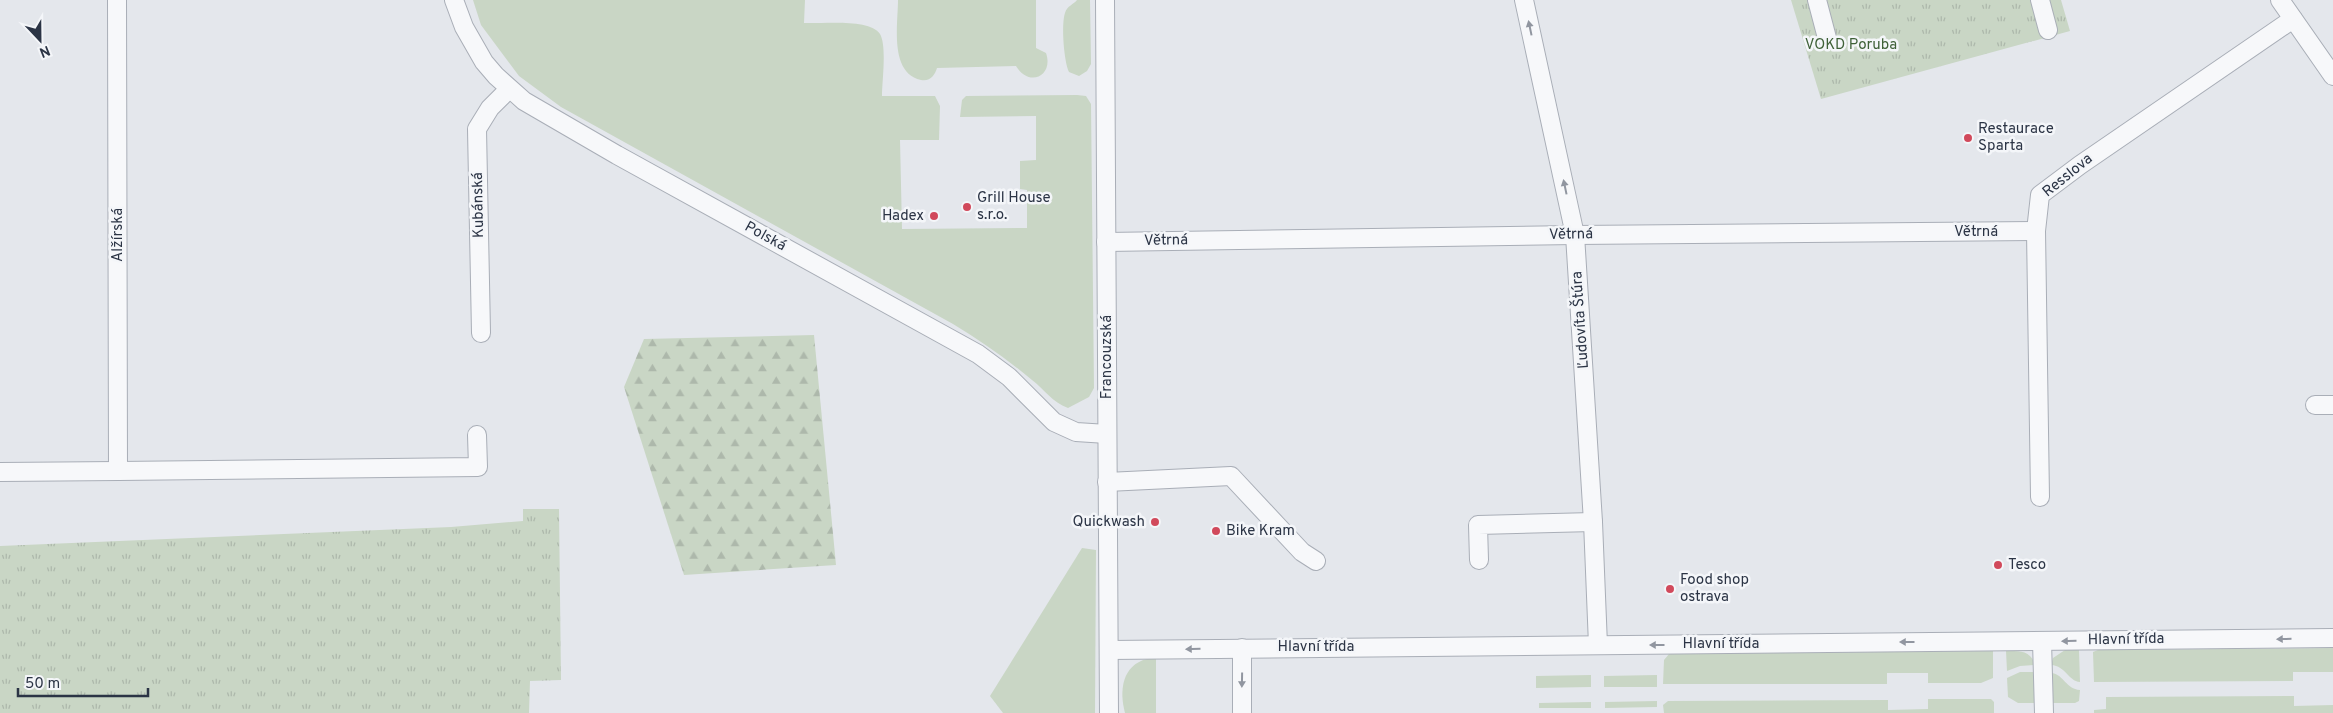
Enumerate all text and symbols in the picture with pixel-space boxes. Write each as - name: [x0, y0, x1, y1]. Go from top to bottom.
- north arrow: [15, 15, 65, 65]
- one-way arrow: [1526, 20, 1534, 36]
- park label: VOKD Poruba: [1805, 36, 1897, 55]
- text: N: [36, 41, 52, 60]
- place label: Restaurace Sparta: [1978, 120, 2054, 156]
- marker: Restaurace Sparta: [1962, 132, 1974, 144]
- street label: Resslova: [2039, 150, 2097, 202]
- street label: Kubánská: [469, 172, 489, 238]
- one-way arrow: [1561, 179, 1569, 195]
- place label: Grill House s.r.o.: [977, 189, 1051, 225]
- marker: Grill House s.r.o.: [961, 201, 973, 213]
- place label: Hadex: [882, 207, 924, 226]
- street label: Alžírská: [109, 208, 128, 262]
- marker: Hadex: [928, 210, 940, 222]
- street label: Polská: [741, 218, 789, 256]
- street label: Větrná: [1954, 223, 1998, 242]
- street label: Větrná: [1549, 225, 1593, 245]
- street label: Větrná: [1144, 231, 1188, 251]
- street label: Ľudovíta Štúra: [1566, 271, 1594, 370]
- street label: Francouzská: [1098, 315, 1117, 399]
- place label: Quickwash: [1073, 513, 1145, 532]
- marker: Quickwash: [1149, 516, 1161, 528]
- place label: Bike Kram: [1226, 522, 1295, 541]
- marker: Bike Kram: [1210, 525, 1222, 537]
- place label: Tesco: [2008, 556, 2046, 575]
- marker: Tesco: [1992, 559, 2004, 571]
- place label: Food shop ostrava: [1680, 571, 1749, 607]
- marker: Food shop ostrava: [1664, 583, 1676, 595]
- street label: Hlavní třída: [2087, 630, 2165, 650]
- street label: Hlavní třída: [1683, 635, 1759, 654]
- one-way arrow: [2276, 635, 2292, 643]
- one-way arrow: [2061, 637, 2077, 645]
- street label: Hlavní třída: [1278, 638, 1354, 657]
- one-way arrow: [1899, 639, 1915, 647]
- one-way arrow: [1649, 641, 1665, 649]
- one-way arrow: [1185, 645, 1201, 653]
- scale bar: [18, 666, 148, 698]
- one-way arrow: [1238, 673, 1246, 689]
- text: 50 m: [25, 675, 60, 694]

